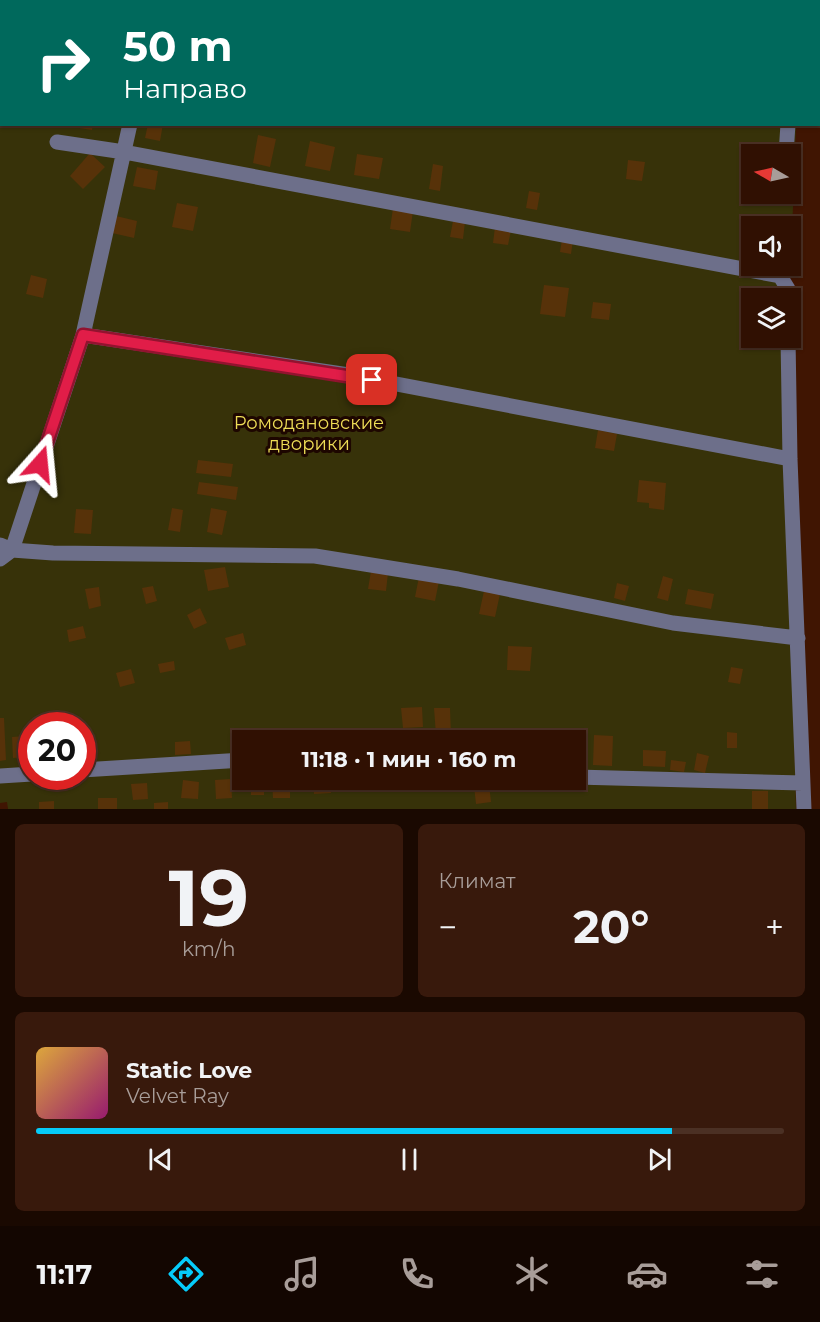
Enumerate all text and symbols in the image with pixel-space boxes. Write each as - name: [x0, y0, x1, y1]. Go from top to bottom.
- text: 50 m: [123, 20, 232, 72]
- icon: right: [24, 24, 102, 102]
- text: Направо: [123, 72, 247, 105]
- north arrow: [741, 144, 801, 204]
- map controls: [741, 144, 801, 348]
- button: sound: [741, 216, 801, 276]
- button: layers: [741, 288, 801, 348]
- pin: [346, 354, 397, 405]
- icon: arrive: [355, 363, 388, 396]
- park label: Ромодановские дворики: [234, 412, 384, 455]
- position arrow: [8, 432, 72, 496]
- speed limit sign: 20: [18, 712, 96, 790]
- text: 11:18 · 1 мин · 160 m: [302, 746, 516, 773]
- text: 19: [169, 850, 249, 946]
- text: Климат: [439, 869, 516, 893]
- text: 20°: [573, 899, 649, 954]
- text: −: [439, 907, 457, 947]
- text: +: [765, 907, 784, 947]
- text: km/h: [182, 937, 235, 961]
- text: Static Love: [126, 1057, 252, 1084]
- text: Velvet Ray: [126, 1084, 229, 1108]
- icon: previous: [144, 1143, 177, 1176]
- icon: pause: [393, 1143, 426, 1176]
- icon: next: [643, 1143, 676, 1176]
- icon: directions: [165, 1253, 207, 1295]
- icon: music: [281, 1253, 323, 1295]
- icon: phone: [396, 1253, 438, 1295]
- icon: climate: [511, 1253, 553, 1295]
- icon: car: [626, 1253, 668, 1295]
- icon: filters: [741, 1253, 783, 1295]
- text: 11:17: [37, 1258, 92, 1291]

